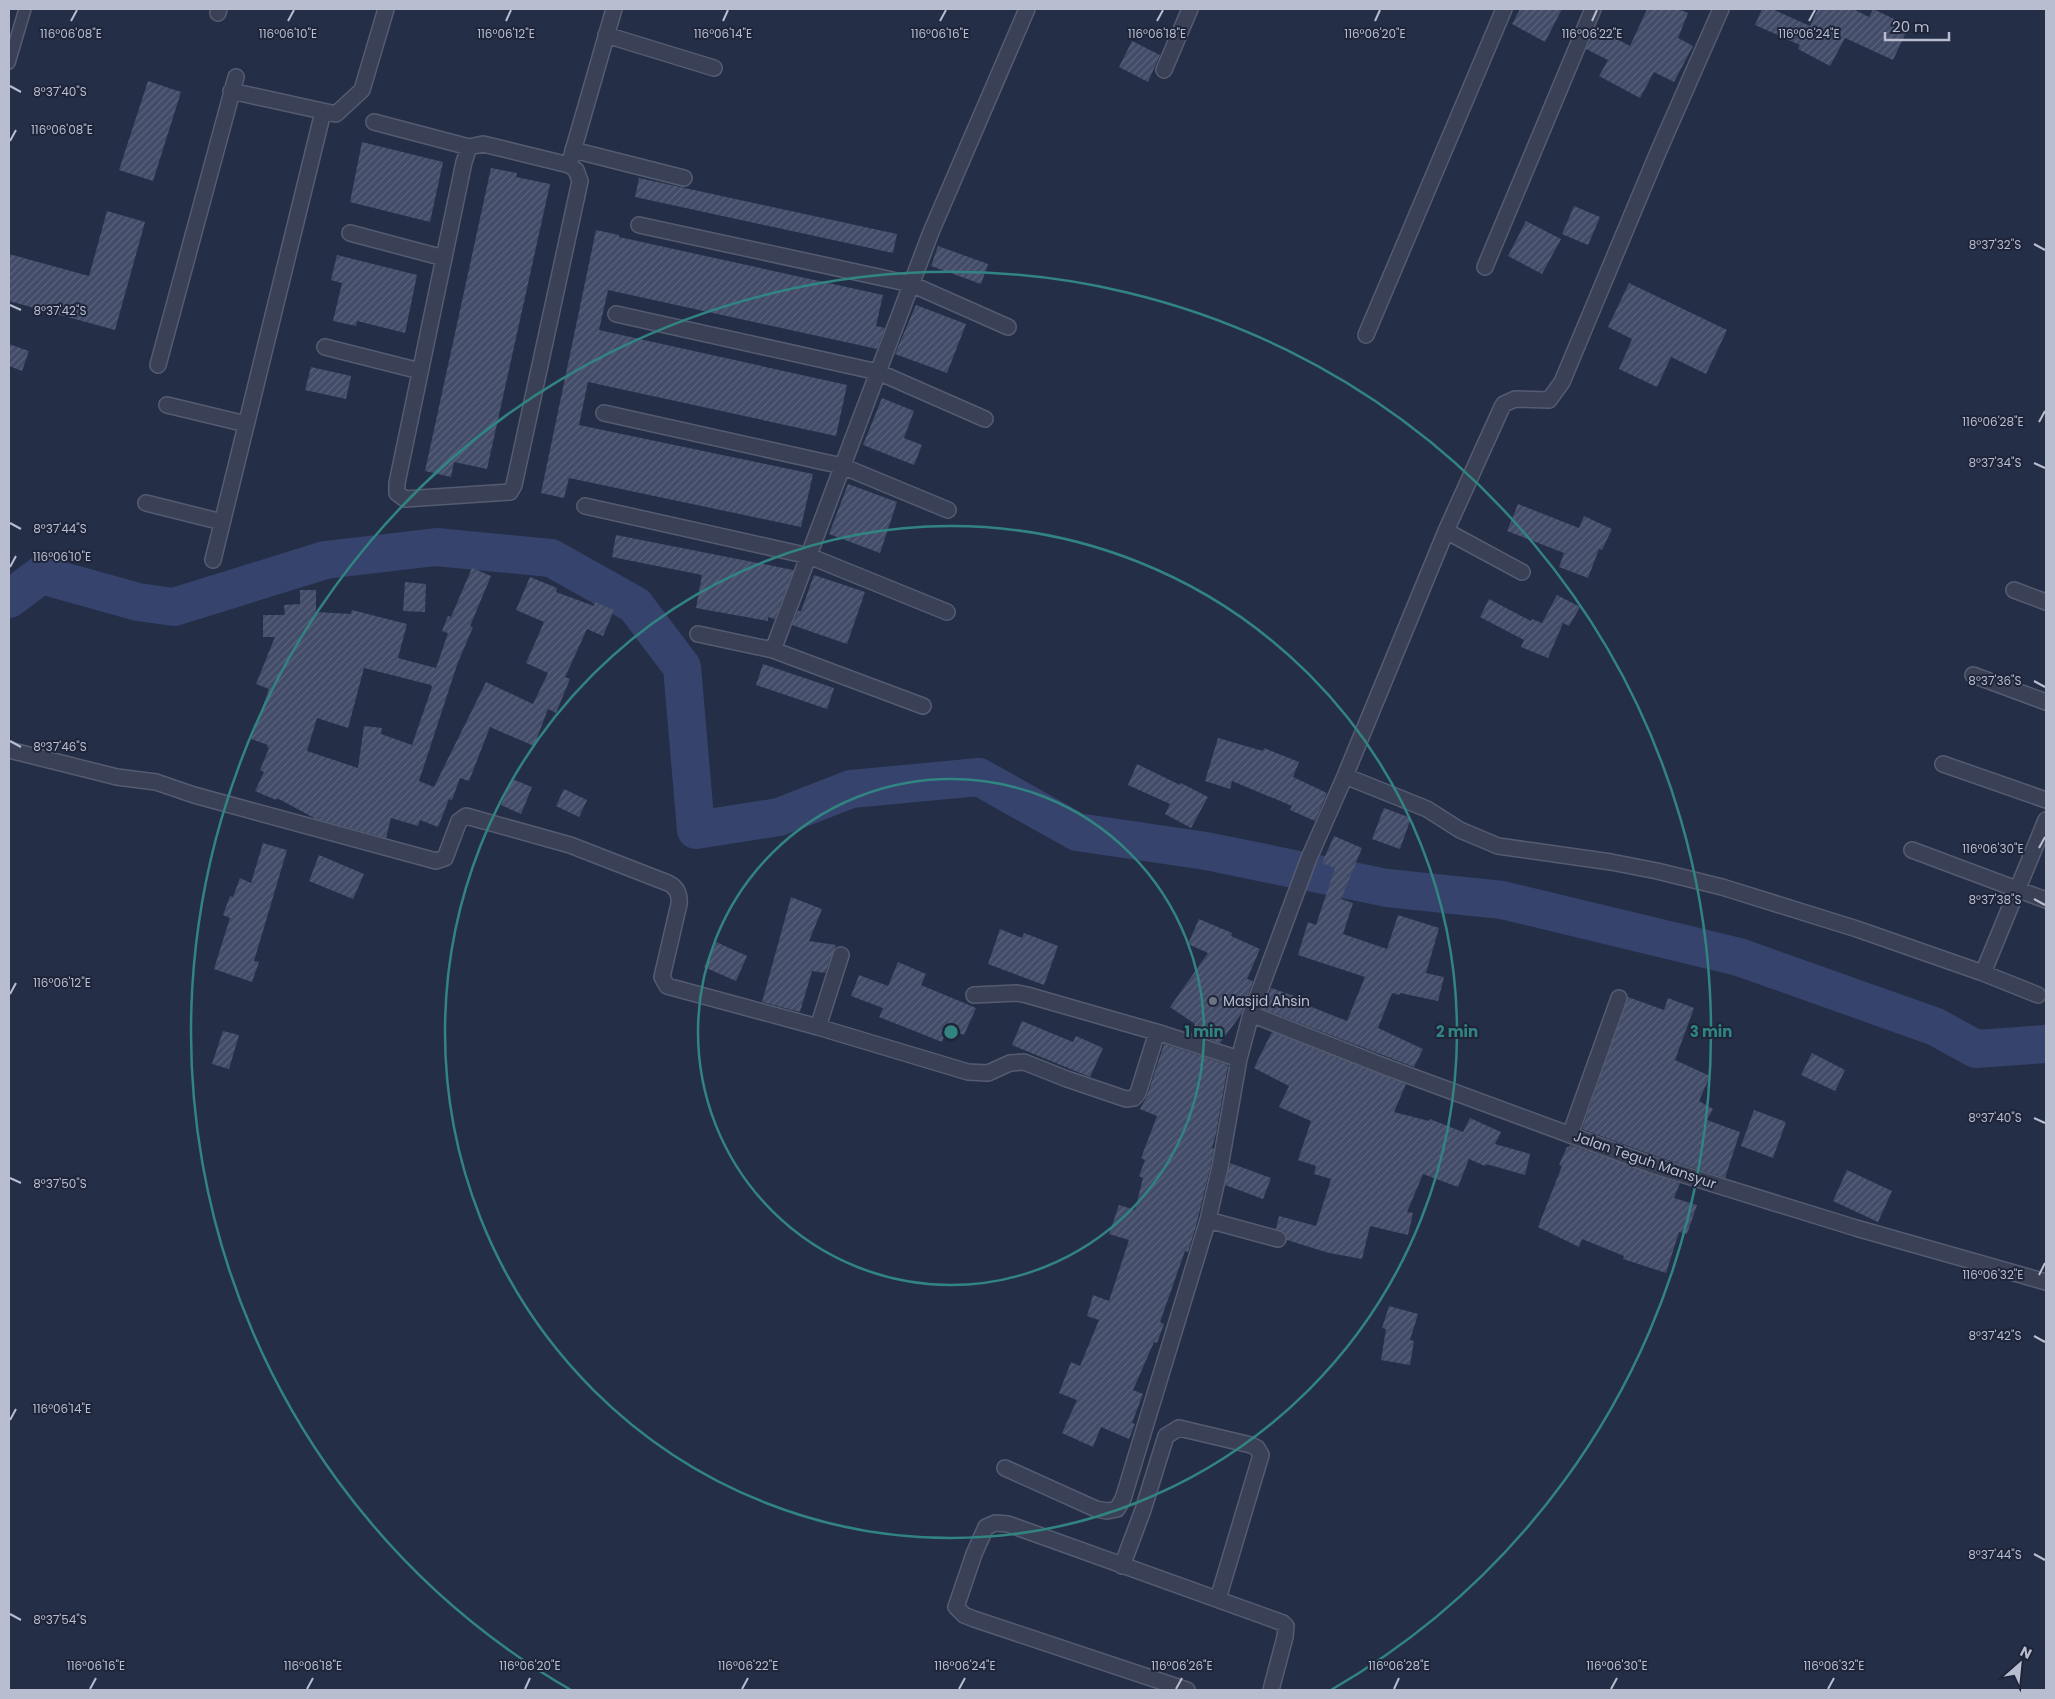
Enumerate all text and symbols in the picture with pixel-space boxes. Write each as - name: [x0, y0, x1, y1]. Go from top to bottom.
- scale bar: [1885, 10, 1949, 42]
- text: 20 m: [1892, 16, 1930, 37]
- text: 116°06'08"E: [40, 25, 102, 42]
- text: 116°06'10"E: [259, 25, 317, 42]
- text: 116°06'12"E: [477, 25, 535, 42]
- text: 116°06'14"E: [694, 25, 752, 42]
- text: 116°06'16"E: [911, 25, 969, 42]
- text: 116°06'18"E: [1128, 25, 1186, 42]
- text: 116°06'20"E: [1344, 25, 1406, 42]
- text: 116°06'22"E: [1562, 25, 1622, 42]
- text: 116°06'24"E: [1778, 25, 1840, 42]
- text: 8°37'40"S: [33, 83, 87, 100]
- text: 116°06'08"E: [31, 121, 93, 138]
- text: 8°37'32"S: [1969, 236, 2021, 253]
- text: 8°37'42"S: [33, 302, 87, 319]
- text: 116°06'28"E: [1962, 413, 2024, 430]
- text: 8°37'34"S: [1968, 454, 2022, 471]
- text: 8°37'44"S: [33, 520, 87, 537]
- text: 116°06'10"E: [33, 548, 91, 565]
- text: 8°37'36"S: [1968, 672, 2022, 689]
- text: 8°37'46"S: [33, 738, 87, 755]
- text: 116°06'30"E: [1962, 840, 2024, 857]
- text: 8°37'38"S: [1968, 891, 2022, 908]
- text: 116°06'12"E: [33, 974, 91, 991]
- place label: Masjid Ahsin: [1223, 991, 1310, 1011]
- marker: Masjid Ahsin: [1207, 995, 1219, 1007]
- text: 1 min: [1184, 1021, 1224, 1042]
- text: 2 min: [1436, 1021, 1478, 1042]
- text: 3 min: [1690, 1021, 1732, 1042]
- centre of rings: [942, 1023, 960, 1041]
- text: 8°37'40"S: [1968, 1109, 2022, 1126]
- street label: Jalan Teguh Mansyur: [1571, 1126, 1719, 1194]
- text: 8°37'50"S: [33, 1175, 87, 1192]
- text: 116°06'32"E: [1963, 1266, 2023, 1283]
- text: 8°37'42"S: [1968, 1327, 2022, 1344]
- text: 116°06'14"E: [33, 1400, 91, 1417]
- text: 8°37'44"S: [1968, 1546, 2022, 1563]
- text: 8°37'54"S: [33, 1611, 87, 1628]
- north arrow: [1995, 1639, 2045, 1689]
- text: N: [2017, 1641, 2035, 1664]
- text: 116°06'16"E: [67, 1657, 125, 1674]
- text: 116°06'18"E: [284, 1657, 342, 1674]
- text: 116°06'20"E: [499, 1657, 561, 1674]
- text: 116°06'22"E: [718, 1657, 778, 1674]
- text: 116°06'24"E: [934, 1657, 996, 1674]
- text: 116°06'26"E: [1151, 1657, 1213, 1674]
- text: 116°06'28"E: [1368, 1657, 1430, 1674]
- text: 116°06'30"E: [1586, 1657, 1648, 1674]
- text: 116°06'32"E: [1804, 1657, 1864, 1674]

